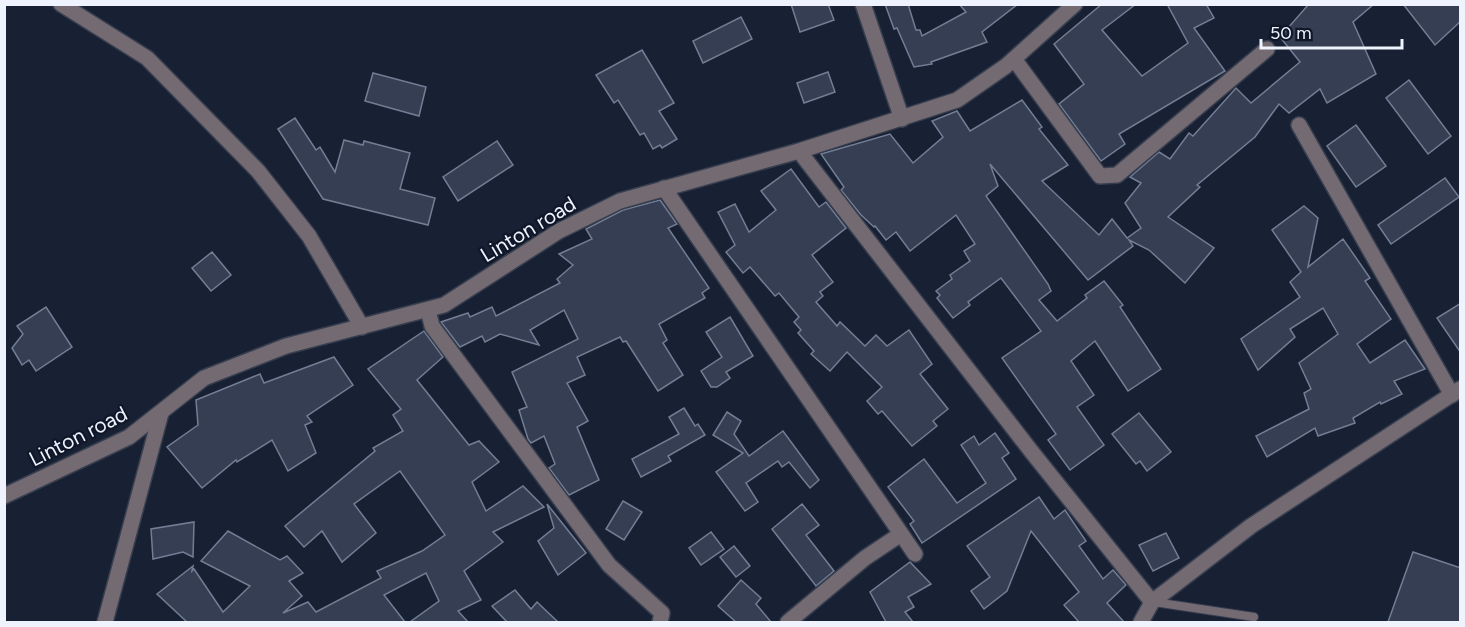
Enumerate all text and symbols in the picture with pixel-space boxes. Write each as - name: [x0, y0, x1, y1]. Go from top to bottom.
- scale bar: [1261, 12, 1402, 50]
- text: 50 m: [1270, 22, 1312, 44]
- street label: Linton road: [476, 191, 580, 267]
- street label: Linton road: [25, 401, 131, 471]

